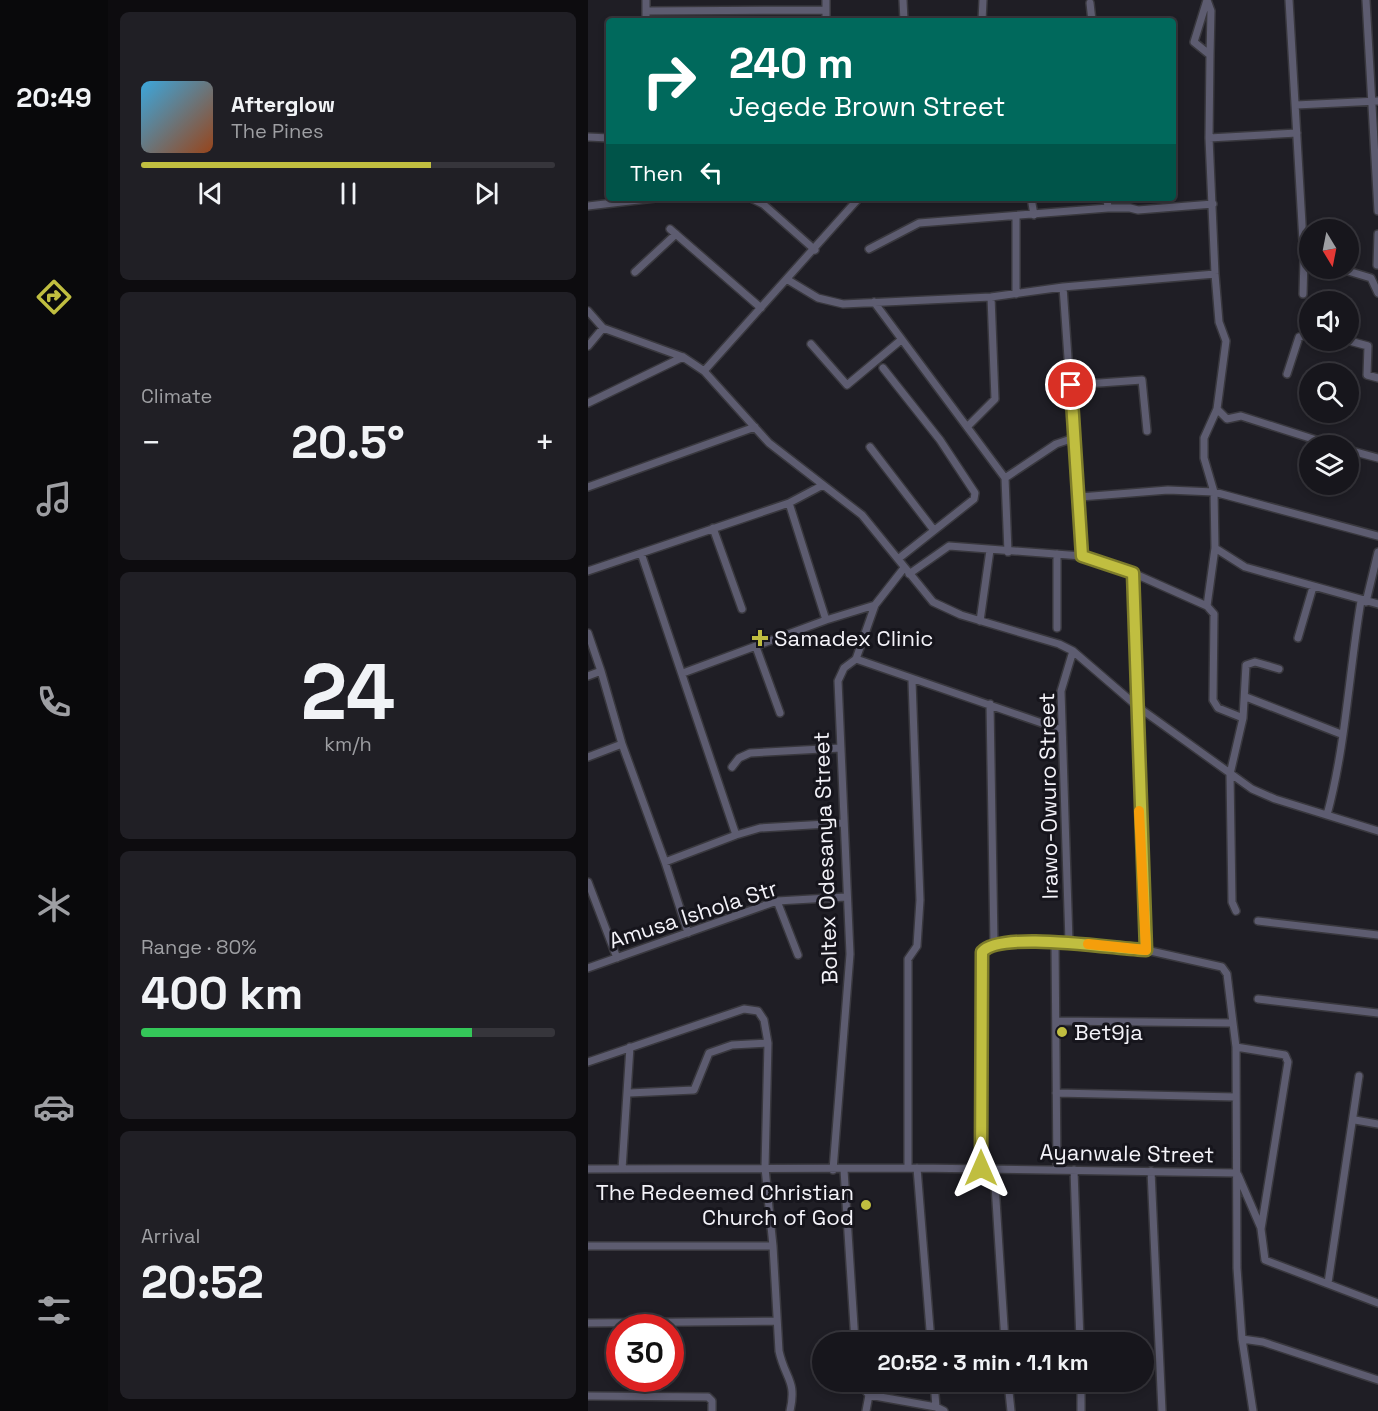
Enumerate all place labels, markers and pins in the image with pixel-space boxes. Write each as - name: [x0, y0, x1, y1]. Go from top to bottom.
- pin: [1045, 359, 1096, 410]
- place label: Samadex Clinic: [774, 624, 934, 652]
- marker: Samadex Clinic: [751, 629, 769, 647]
- place label: Bet9ja: [1074, 1018, 1143, 1046]
- marker: Bet9ja: [1055, 1025, 1069, 1039]
- place label: The Redeemed Christian Church of God: [596, 1178, 854, 1231]
- marker: The Redeemed Christian Church of God: [859, 1198, 873, 1212]

